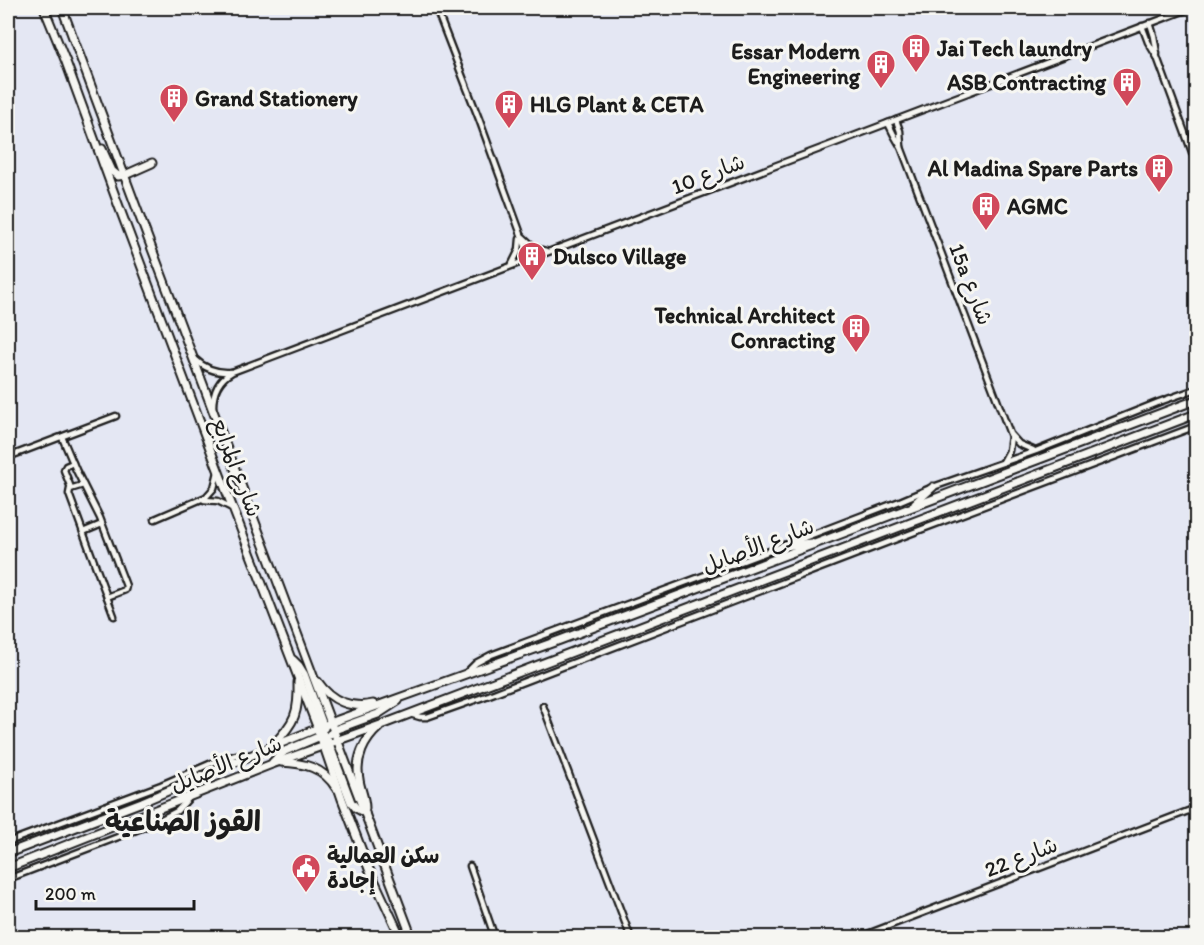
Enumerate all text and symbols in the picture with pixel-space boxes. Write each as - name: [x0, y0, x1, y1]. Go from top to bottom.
- building icon: Jai Tech laundry: [900, 32, 932, 74]
- place label: Jai Tech laundry: [936, 35, 1092, 62]
- place label: Essar Modern Engineering: [731, 38, 861, 90]
- building icon: Essar Modern Engineering: [865, 48, 897, 90]
- building icon: ASB Contracting: [1111, 66, 1143, 108]
- place label: ASB Contracting: [946, 69, 1107, 96]
- building icon: Grand Stationery: [158, 82, 190, 124]
- place label: Grand Stationery: [195, 85, 358, 112]
- building icon: HLG Plant & CETA: [493, 88, 525, 130]
- place label: HLG Plant & CETA: [530, 91, 704, 118]
- street label: شارع 10: [668, 148, 749, 202]
- building icon: Al Madina Spare Parts: [1143, 152, 1175, 194]
- place label: Al Madina Spare Parts: [927, 155, 1138, 182]
- building icon: AGMC: [970, 190, 1002, 232]
- place label: AGMC: [1006, 193, 1068, 220]
- street label: 15a شارع: [941, 239, 999, 330]
- building icon: Dulsco Village: [516, 240, 548, 282]
- place label: Dulsco Village: [553, 243, 686, 270]
- place label: Technical Architect Conracting: [653, 302, 836, 354]
- building icon: Technical Architect Conracting: [840, 312, 872, 354]
- street label: شارع المرابع: [204, 413, 268, 521]
- street label: شارع الأصايل: [697, 510, 819, 582]
- street label: شارع الأصايل: [166, 728, 286, 800]
- district label: القوز الصناعية: [105, 804, 261, 840]
- street label: شارع 22: [981, 831, 1062, 885]
- place label: سكن العمالية إجادة: [327, 842, 439, 895]
- public building icon: سكن العمالية إجادة: [290, 852, 322, 894]
- scale bar: [36, 873, 194, 911]
- text: 200 m: [45, 883, 96, 905]

